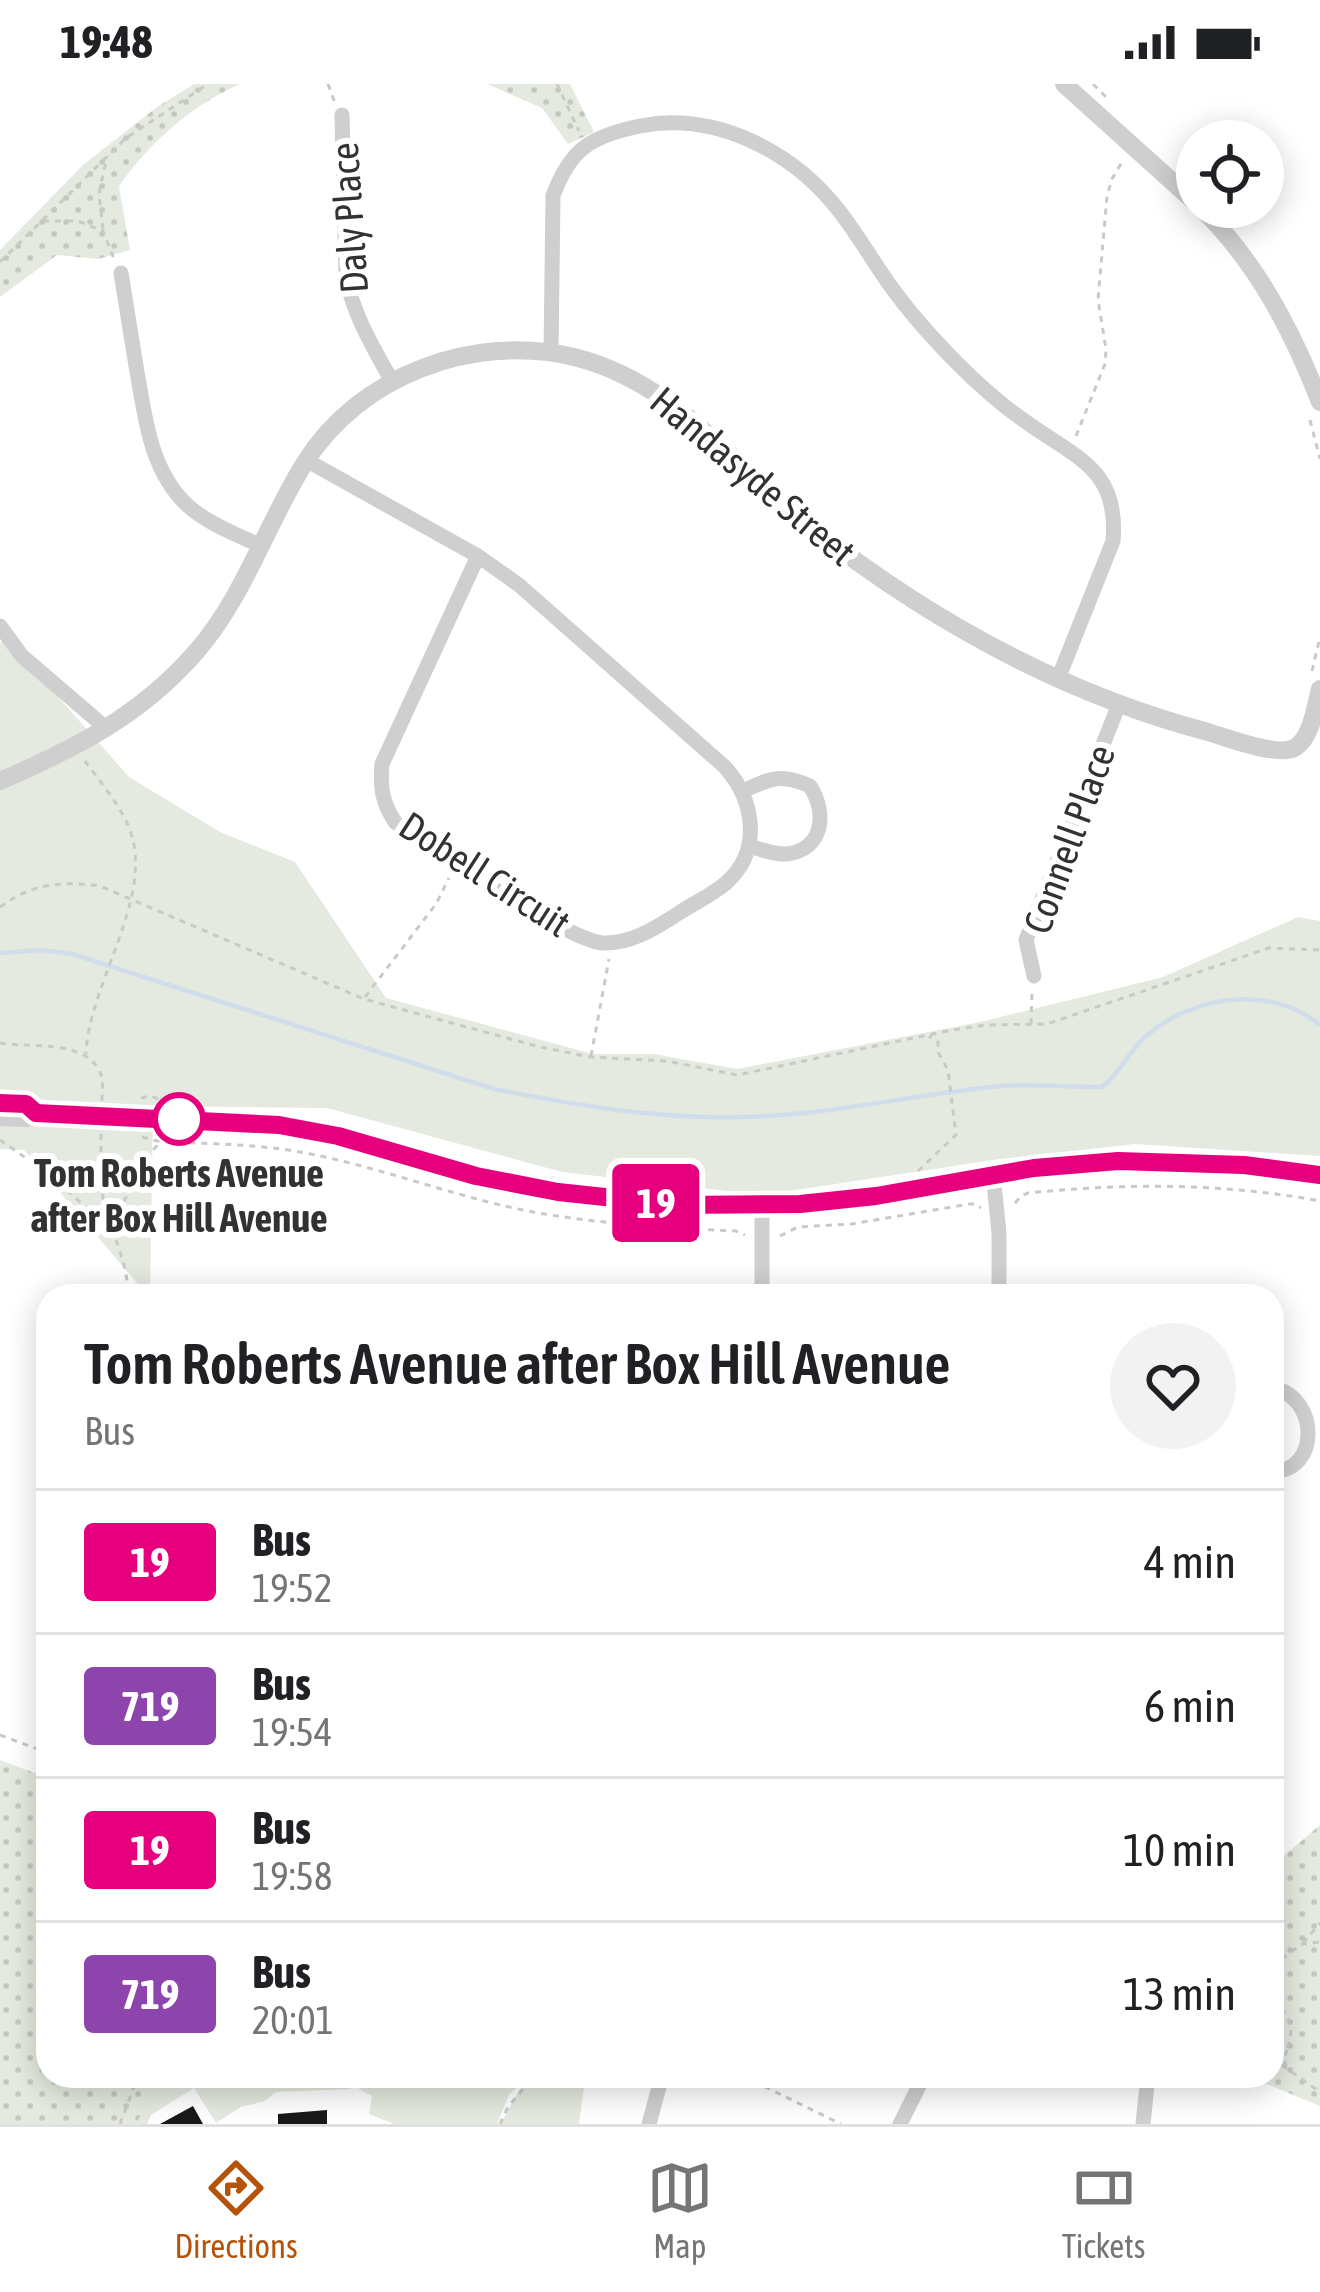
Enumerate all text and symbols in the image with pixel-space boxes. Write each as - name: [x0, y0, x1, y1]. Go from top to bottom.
- text: 19:48: [60, 16, 153, 68]
- map controls: [1176, 120, 1284, 228]
- button: locate: [1176, 120, 1284, 228]
- street label: Daly Place: [322, 141, 376, 295]
- street label: Handasyde Street: [642, 378, 864, 574]
- street label: Connell Place: [1015, 739, 1123, 939]
- street label: Dobell Circuit: [392, 803, 578, 945]
- marker: Tom Roberts Avenue after Box Hill Avenue: [154, 1094, 204, 1144]
- place label: Tom Roberts Avenue after Box Hill Avenue: [30, 1151, 328, 1240]
- line badge: 19: [602, 1164, 710, 1242]
- text: 19: [636, 1179, 676, 1227]
- button: heart: [1110, 1323, 1236, 1449]
- text: Tom Roberts Avenue after Box Hill Avenue: [84, 1331, 950, 1396]
- text: Bus: [84, 1409, 135, 1453]
- text: Bus: [252, 1514, 311, 1566]
- text: 4 min: [1144, 1536, 1236, 1588]
- text: 19: [130, 1538, 170, 1586]
- text: 19:52: [252, 1566, 332, 1610]
- text: Bus: [252, 1658, 311, 1710]
- text: 6 min: [1144, 1680, 1236, 1732]
- text: 719: [120, 1682, 180, 1730]
- text: 19:54: [252, 1710, 332, 1754]
- text: Bus: [252, 1802, 311, 1854]
- text: 10 min: [1123, 1824, 1236, 1876]
- text: 19: [130, 1826, 170, 1874]
- text: 19:58: [252, 1854, 332, 1898]
- text: Bus: [252, 1946, 311, 1998]
- text: 13 min: [1123, 1968, 1236, 2020]
- text: 719: [120, 1970, 180, 2018]
- text: 20:01: [252, 1998, 334, 2042]
- tab: Directions: [175, 2155, 298, 2265]
- tab: Map: [647, 2155, 713, 2265]
- tab: Tickets: [1062, 2155, 1145, 2265]

